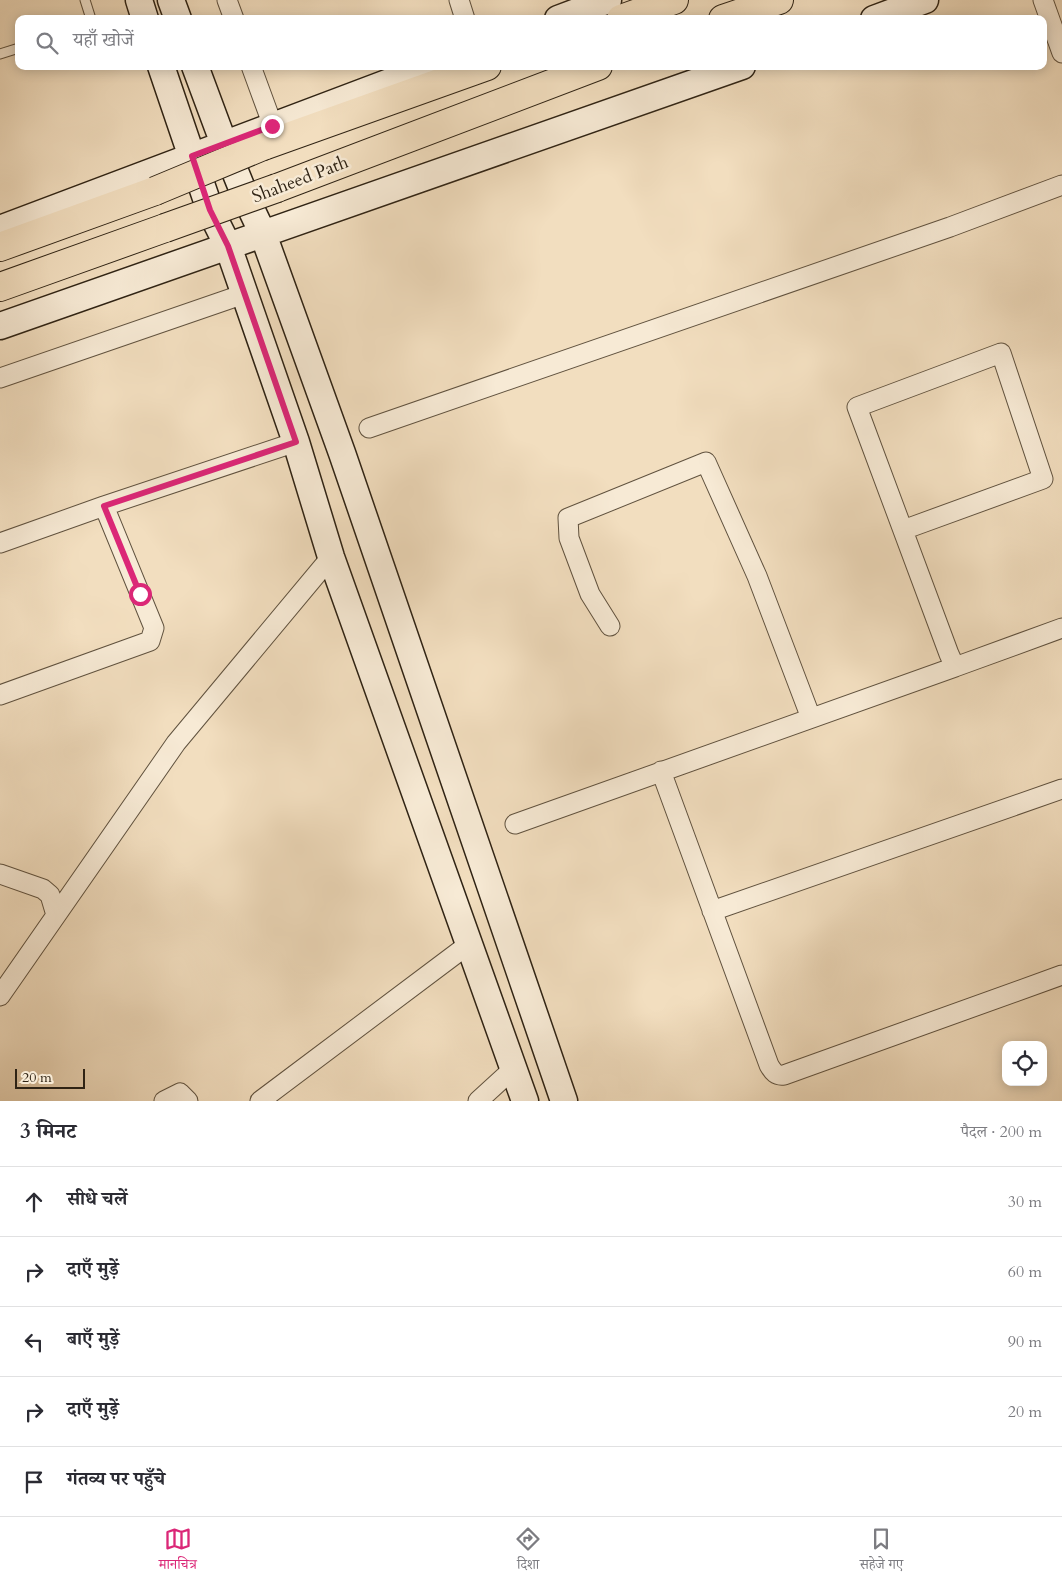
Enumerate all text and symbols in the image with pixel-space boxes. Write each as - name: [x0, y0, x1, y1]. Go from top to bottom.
- search box: [15, 15, 1047, 70]
- text: यहाँ खोजें: [73, 27, 134, 53]
- icon: search: [33, 29, 61, 57]
- route end: [261, 115, 284, 138]
- street label: Shaheed Path: [248, 150, 352, 209]
- route start: [129, 583, 152, 606]
- map controls: [1002, 1041, 1047, 1086]
- button: locate: [1002, 1041, 1047, 1086]
- scale bar: [15, 1066, 85, 1089]
- text: 20 m: [22, 1068, 52, 1087]
- text: 3 मिनट: [20, 1117, 76, 1146]
- text: पैदल · 200 m: [961, 1121, 1042, 1143]
- text: सीधे चलें: [67, 1186, 127, 1212]
- icon: ahead: [20, 1188, 48, 1216]
- text: 30 m: [1008, 1191, 1042, 1213]
- text: दाएँ मुड़ें: [67, 1256, 119, 1282]
- icon: right: [20, 1258, 48, 1286]
- text: 60 m: [1008, 1261, 1042, 1283]
- text: बाएँ मुड़ें: [67, 1326, 119, 1352]
- icon: left: [20, 1328, 48, 1356]
- text: 90 m: [1008, 1331, 1042, 1353]
- text: दाएँ मुड़ें: [67, 1396, 119, 1422]
- icon: right: [20, 1398, 48, 1426]
- text: 20 m: [1008, 1401, 1042, 1423]
- text: गंतव्य पर पहुँचे: [67, 1466, 165, 1492]
- icon: arrive: [20, 1468, 48, 1496]
- tab: मानचित्र: [159, 1525, 197, 1578]
- tab: दिशा: [514, 1525, 542, 1578]
- tab: सहेजे गए: [860, 1525, 903, 1578]

